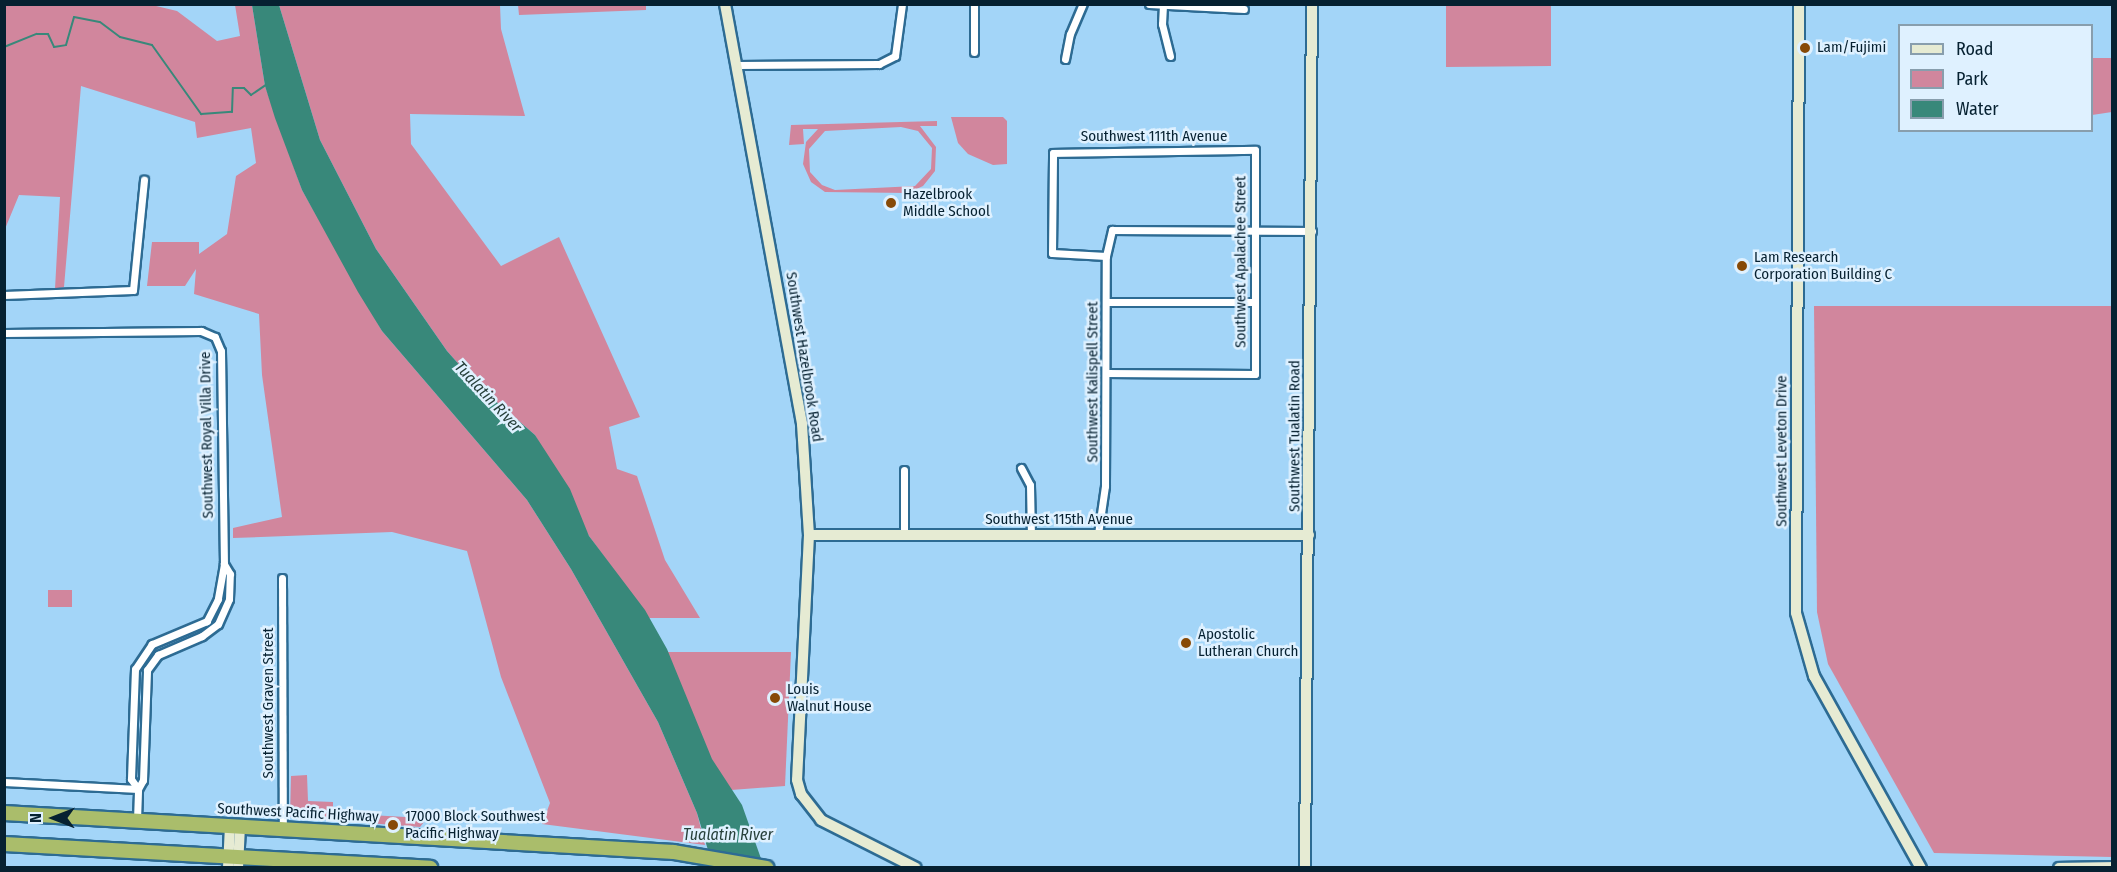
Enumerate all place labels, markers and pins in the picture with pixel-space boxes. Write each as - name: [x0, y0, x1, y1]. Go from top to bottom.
- place label: Lam/Fujimi: [1817, 39, 1886, 57]
- marker: Lam/Fujimi: [1798, 41, 1812, 55]
- place label: Hazelbrook Middle School: [903, 185, 990, 220]
- marker: Hazelbrook Middle School: [884, 196, 898, 210]
- place label: Lam Research Corporation Building C: [1754, 248, 1892, 283]
- marker: Lam Research Corporation Building C: [1735, 259, 1749, 273]
- place label: Apostolic Lutheran Church: [1198, 625, 1298, 660]
- marker: Apostolic Lutheran Church: [1179, 636, 1193, 650]
- place label: Louis Walnut House: [787, 680, 872, 715]
- marker: Louis Walnut House: [768, 691, 782, 705]
- place label: 17000 Block Southwest Pacific Highway: [405, 807, 545, 842]
- marker: 17000 Block Southwest Pacific Highway: [386, 818, 400, 832]

